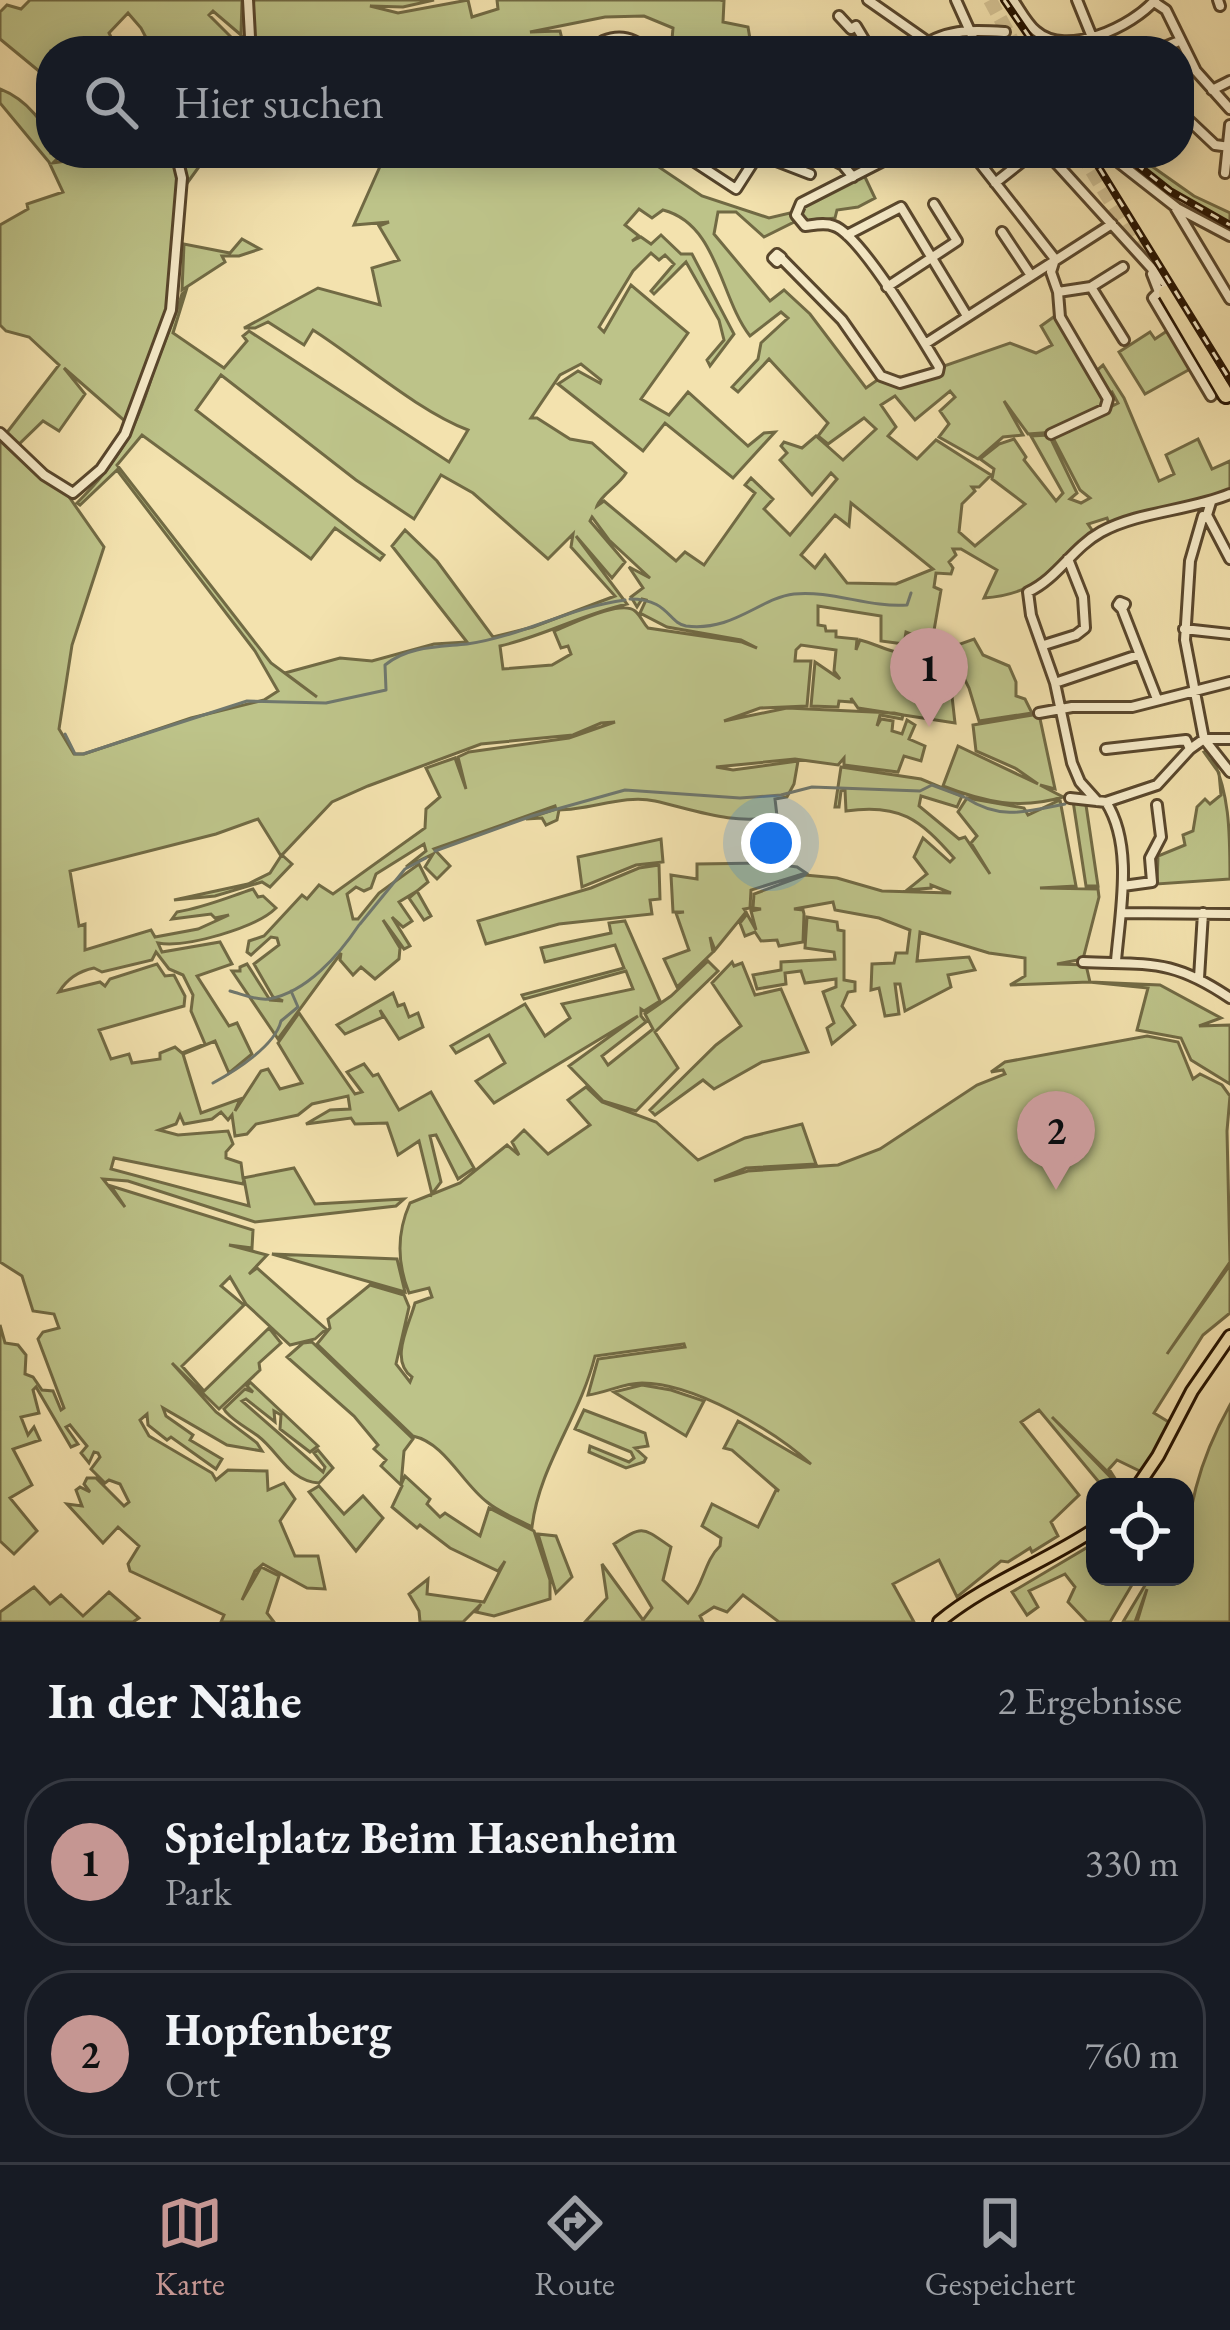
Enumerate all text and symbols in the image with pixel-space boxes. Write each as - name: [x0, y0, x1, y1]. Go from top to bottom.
- search box: [36, 36, 1194, 168]
- icon: search: [78, 69, 144, 135]
- text: Hier suchen: [174, 73, 384, 131]
- pin: 1: [890, 628, 968, 727]
- your location: [741, 813, 801, 873]
- pin: 2: [1017, 1091, 1095, 1190]
- map controls: [1086, 1478, 1194, 1586]
- button: locate: [1086, 1478, 1194, 1586]
- text: In der Nähe: [48, 1667, 302, 1733]
- text: 2 Ergebnisse: [998, 1675, 1182, 1726]
- text: Spielplatz Beim Hasenheim: [165, 1808, 678, 1866]
- text: 1: [80, 1837, 100, 1888]
- text: 330 m: [1085, 1837, 1179, 1888]
- text: Park: [165, 1866, 231, 1917]
- text: Hopfenberg: [165, 2000, 392, 2058]
- text: 2: [80, 2029, 100, 2080]
- text: 760 m: [1085, 2029, 1179, 2080]
- text: Ort: [165, 2058, 220, 2109]
- tab: Karte: [155, 2190, 225, 2305]
- tab: Route: [535, 2190, 615, 2305]
- tab: Gespeichert: [925, 2190, 1075, 2305]

